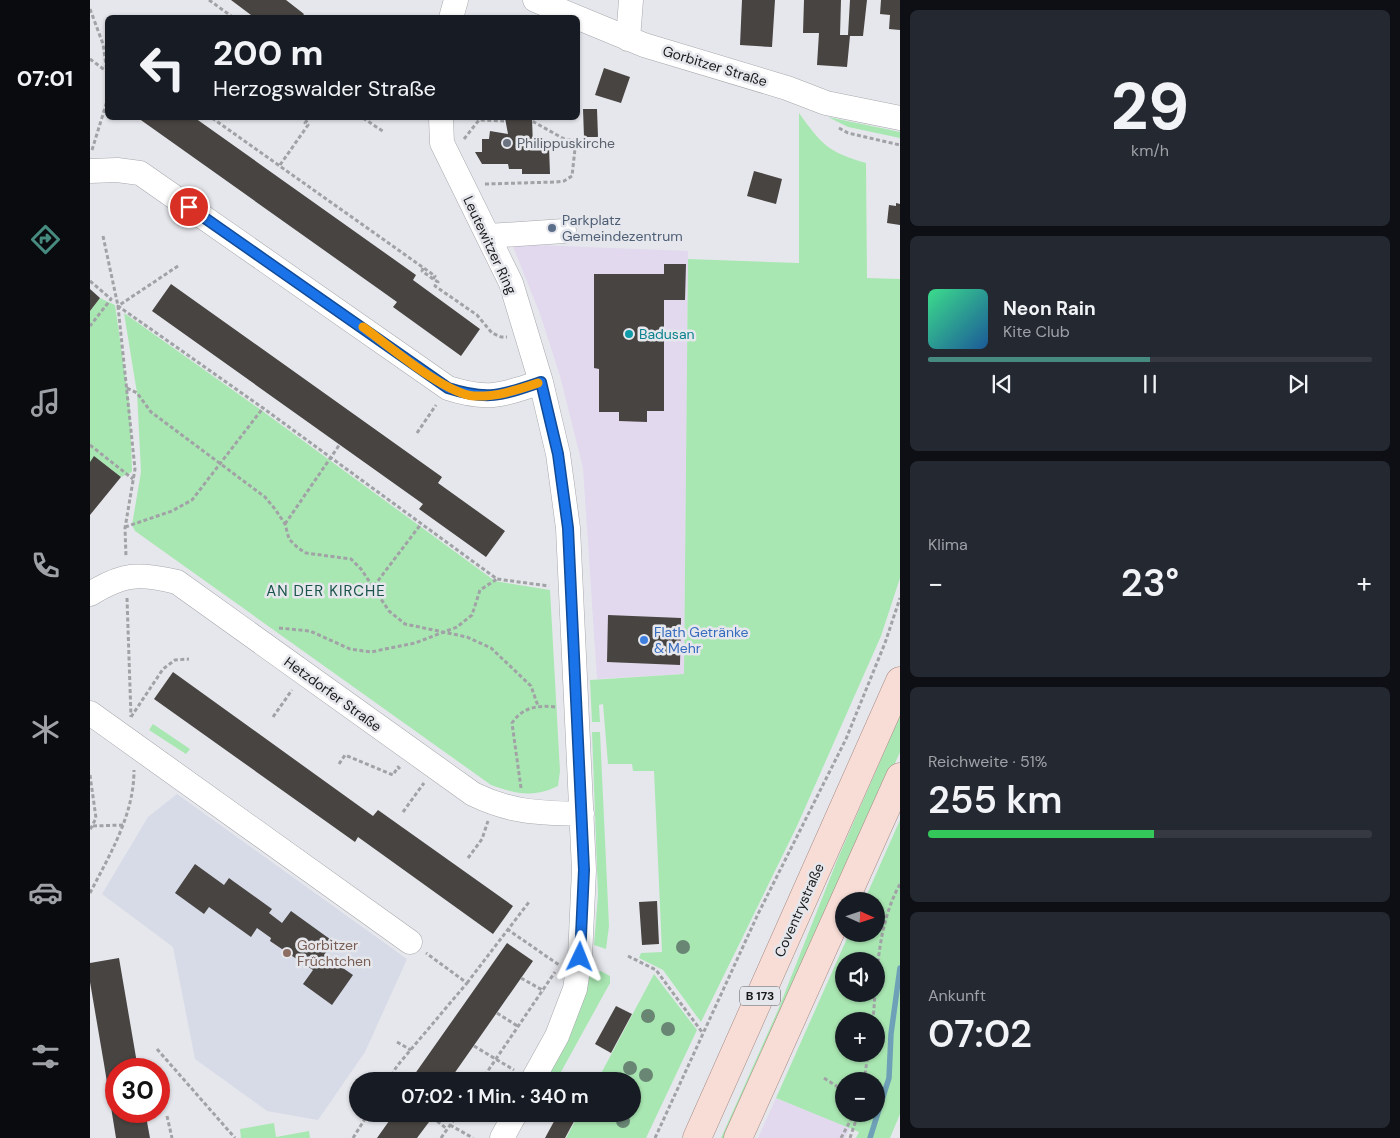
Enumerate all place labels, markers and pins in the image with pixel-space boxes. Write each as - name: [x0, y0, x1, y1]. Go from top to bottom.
- place label: Philippuskirche: [517, 134, 615, 152]
- marker: Philippuskirche: [501, 137, 513, 149]
- pin: [168, 186, 210, 228]
- place label: Parkplatz Gemeindezentrum: [562, 211, 683, 245]
- marker: Parkplatz Gemeindezentrum: [546, 222, 558, 234]
- place label: Badusan: [639, 325, 695, 343]
- marker: Badusan: [623, 328, 635, 340]
- place label: Flath Getränke & Mehr: [654, 623, 748, 657]
- marker: Flath Getränke & Mehr: [638, 634, 650, 646]
- place label: Gorbitzer Früchtchen: [297, 936, 371, 970]
- marker: Gorbitzer Früchtchen: [281, 947, 293, 959]

